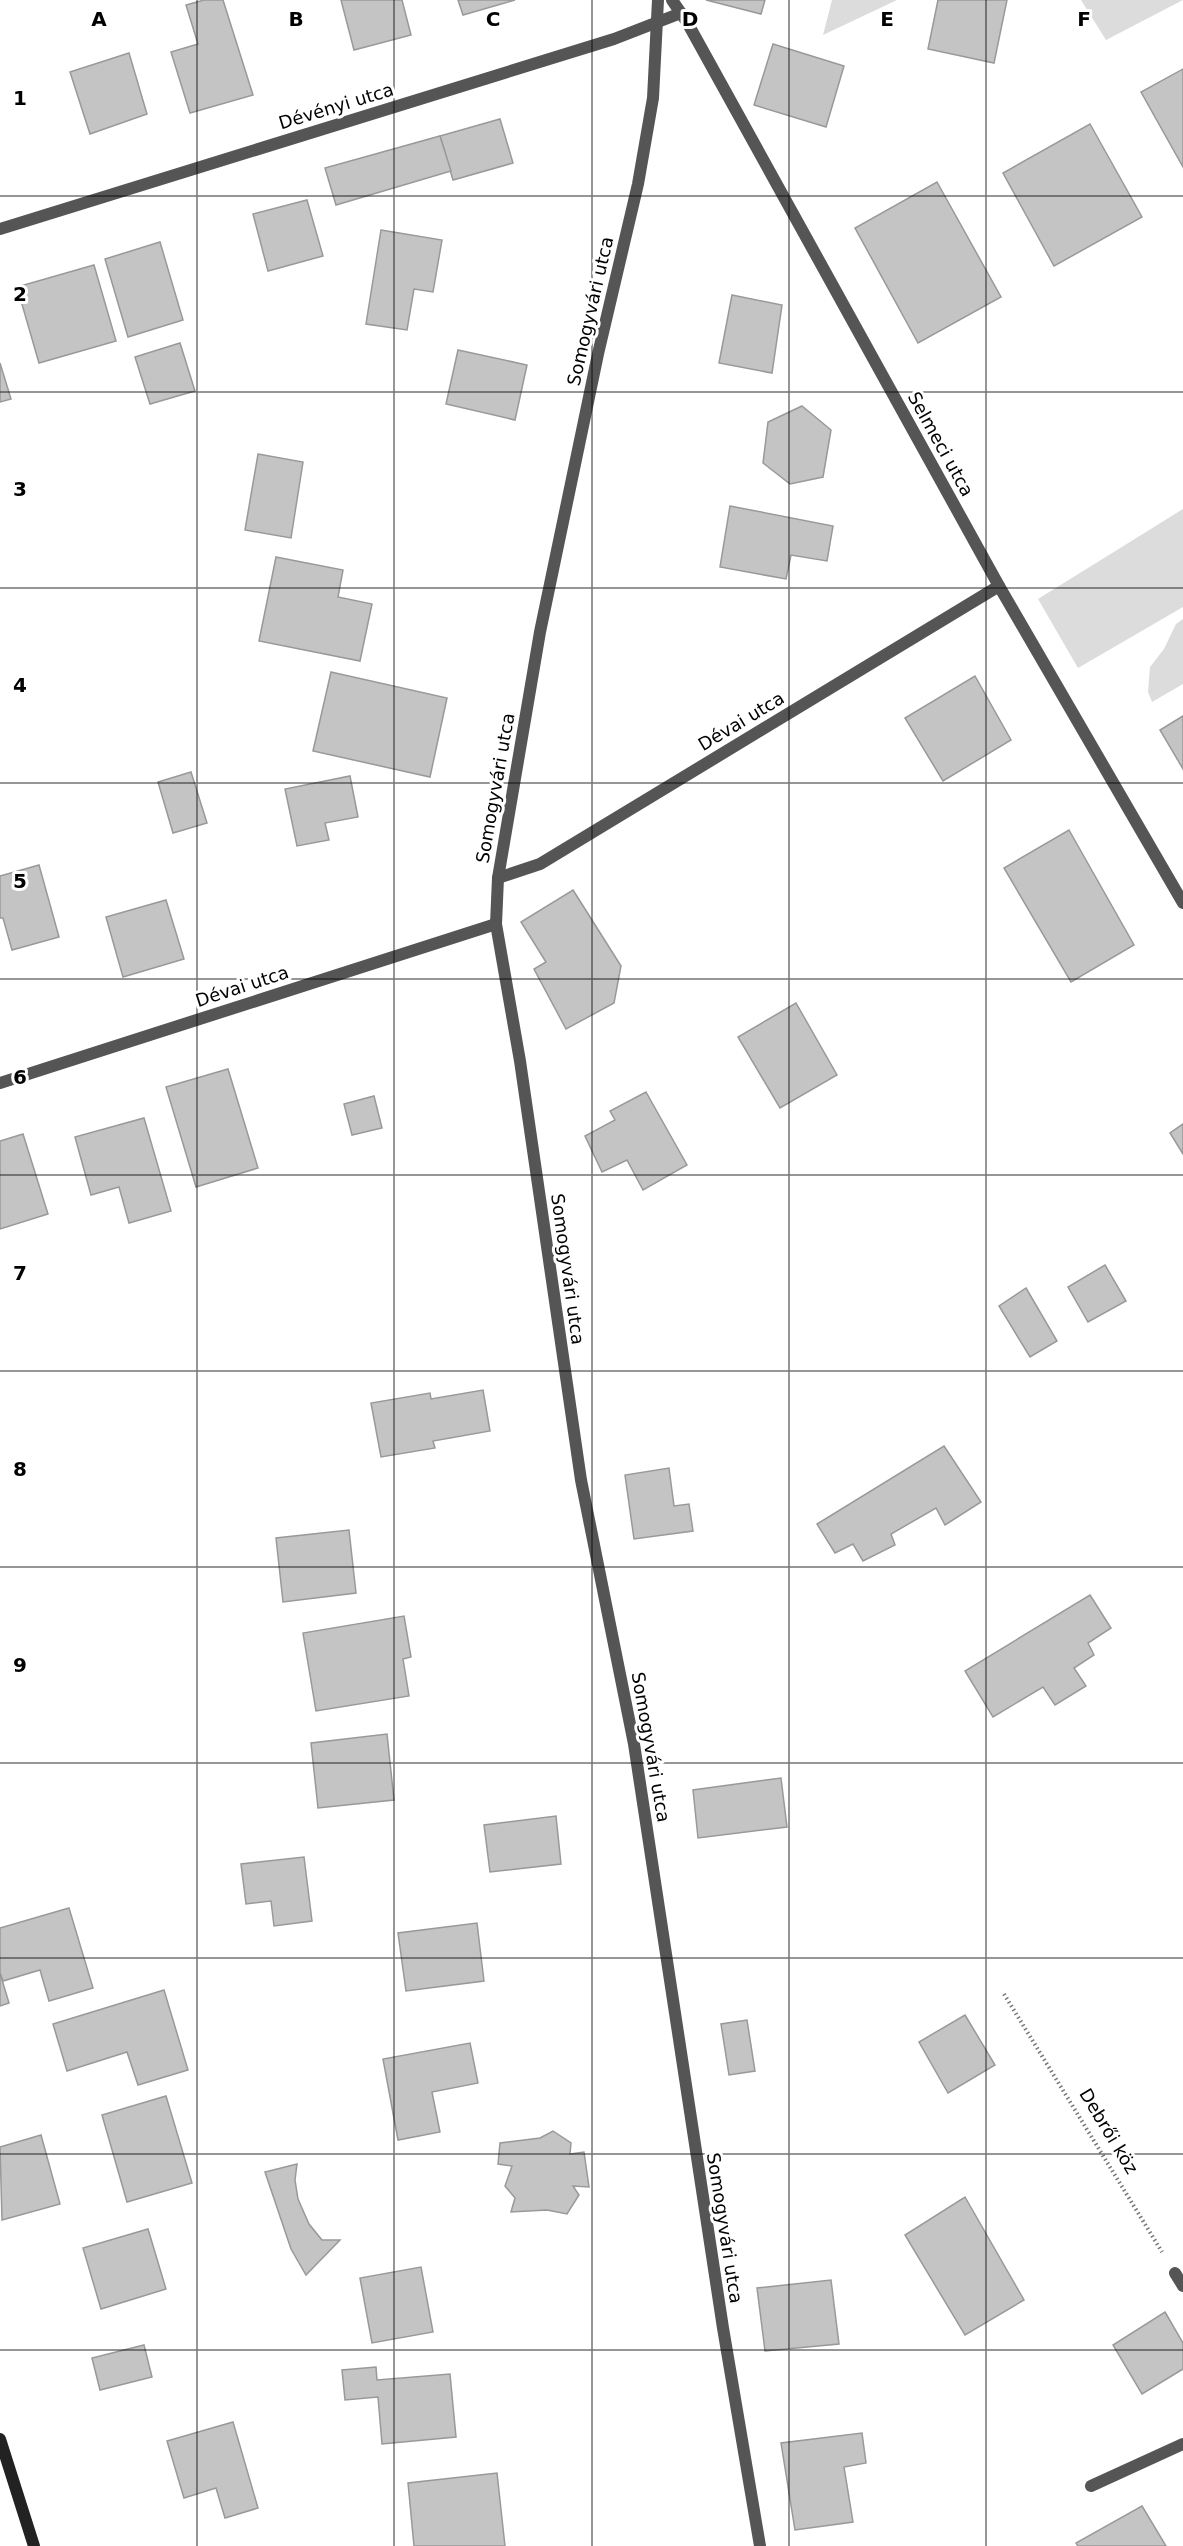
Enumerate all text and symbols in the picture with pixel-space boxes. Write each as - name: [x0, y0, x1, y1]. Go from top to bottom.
- text: A: [91, 7, 107, 31]
- text: B: [288, 7, 304, 31]
- text: C: [486, 7, 500, 31]
- text: D: [682, 7, 698, 31]
- text: E: [880, 7, 894, 31]
- text: F: [1077, 7, 1091, 31]
- street label: Dévényi utca: [276, 79, 396, 133]
- text: 1: [13, 86, 27, 110]
- street label: Somogyvári utca: [563, 234, 617, 388]
- text: 2: [13, 282, 27, 306]
- street label: Selmeci utca: [904, 388, 978, 500]
- text: 3: [13, 477, 27, 501]
- text: 4: [13, 673, 27, 697]
- street label: Dévai utca: [694, 687, 788, 755]
- street label: Somogyvári utca: [471, 711, 519, 865]
- text: 5: [13, 869, 27, 893]
- street label: Dévai utca: [193, 961, 291, 1011]
- text: 6: [13, 1065, 27, 1089]
- street label: Somogyvári utca: [547, 1192, 589, 1346]
- text: 7: [13, 1261, 27, 1285]
- text: 8: [13, 1457, 27, 1481]
- text: 9: [13, 1653, 27, 1677]
- street label: Somogyvári utca: [627, 1670, 675, 1824]
- street label: Debrői köz: [1075, 2085, 1143, 2177]
- street label: Somogyvári utca: [703, 2151, 747, 2305]

